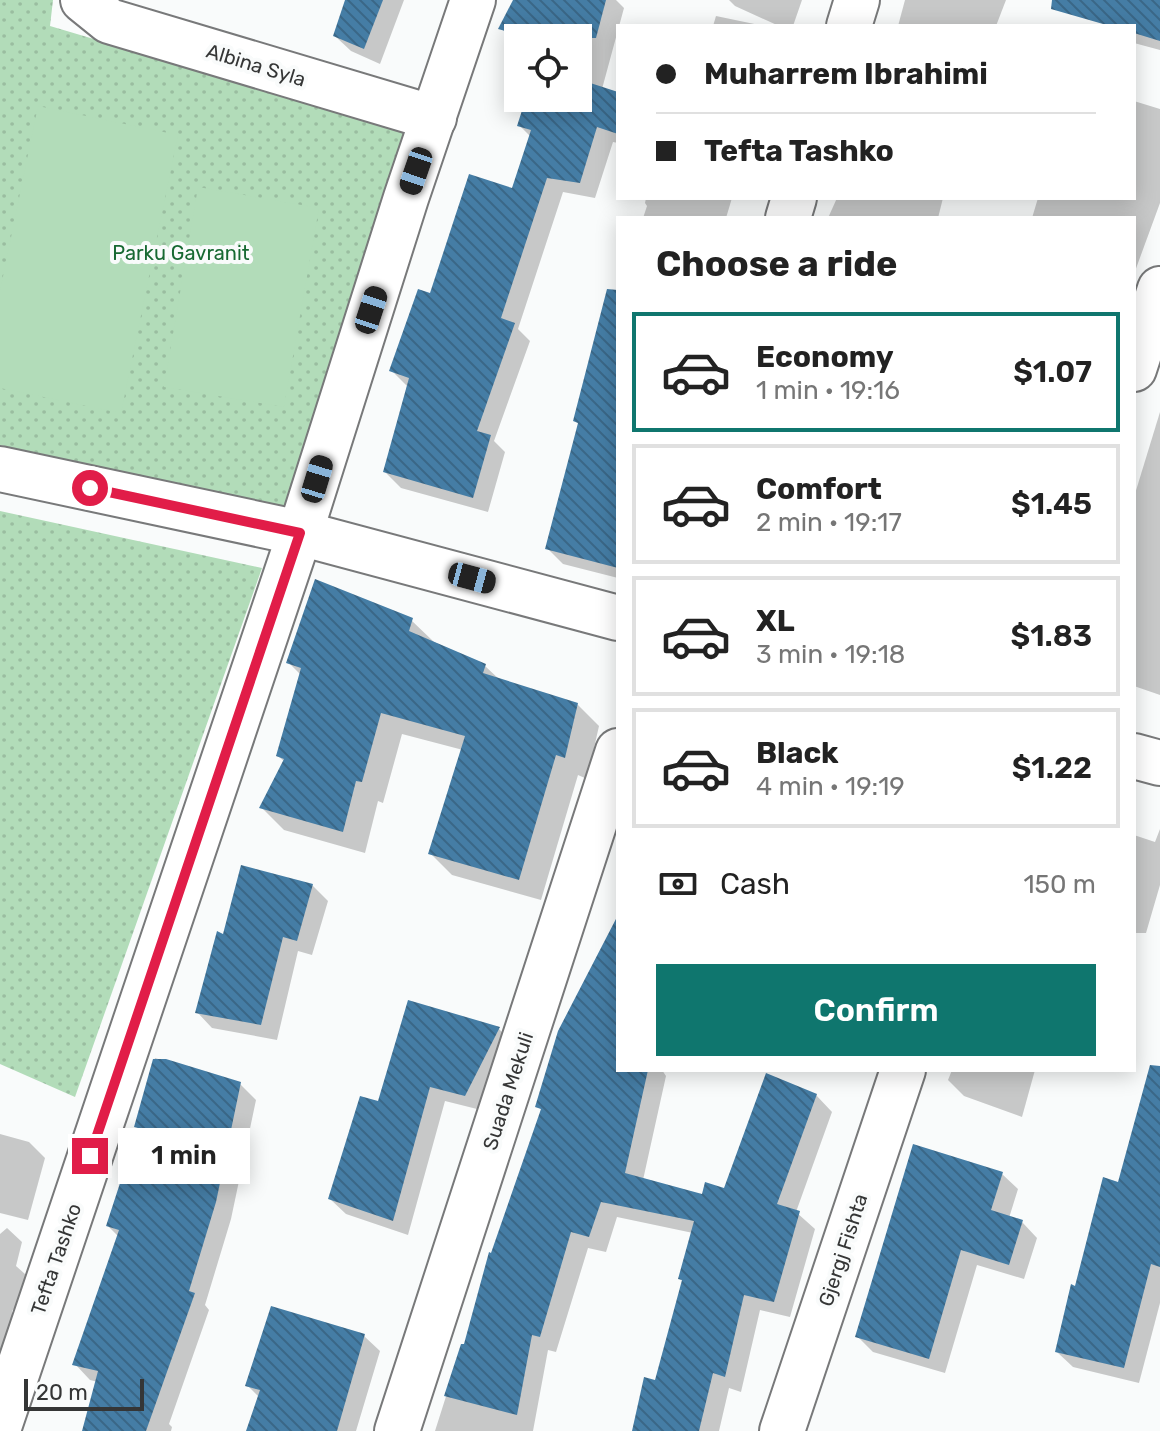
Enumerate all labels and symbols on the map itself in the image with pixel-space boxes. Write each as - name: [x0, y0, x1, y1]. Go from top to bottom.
- street label: Albina Syla: [204, 39, 308, 91]
- car: [397, 144, 435, 198]
- park label: Parku Gavranit: [112, 241, 250, 265]
- car: [352, 283, 390, 337]
- car: [299, 453, 335, 505]
- route start: [72, 470, 108, 506]
- car: [446, 560, 498, 596]
- street label: Suada Mekuli: [478, 1029, 538, 1153]
- callout: 1 min: [118, 1128, 250, 1184]
- route end: [72, 1138, 108, 1174]
- street label: Gjergj Fishta: [814, 1191, 872, 1309]
- street label: Tefta Tashko: [26, 1200, 86, 1318]
- scale bar: [24, 1375, 144, 1411]

